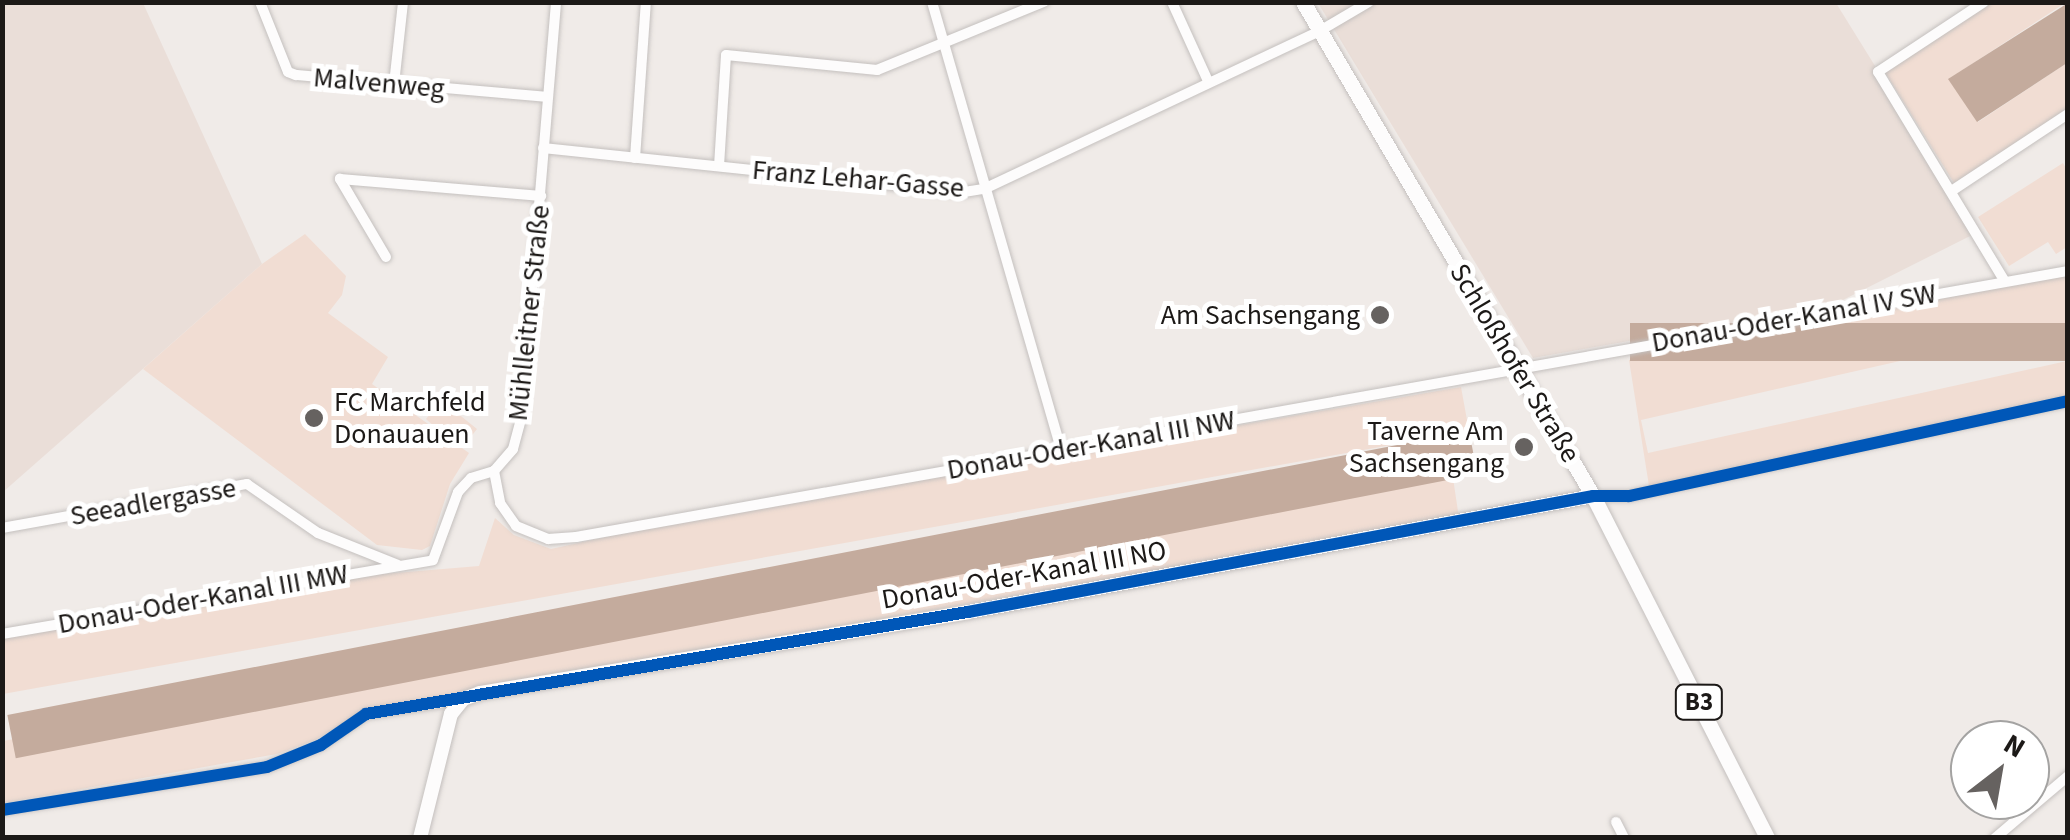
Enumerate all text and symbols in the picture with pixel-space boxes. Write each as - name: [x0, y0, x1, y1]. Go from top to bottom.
- street label: Malvenweg: [312, 61, 446, 105]
- street label: Franz Lehar-Gasse: [751, 153, 965, 205]
- street label: Mühlleitner Straße: [501, 203, 557, 423]
- street label: Schloßhofer Straße: [1442, 258, 1588, 468]
- street label: Donau-Oder-Kanal IV SW: [1649, 276, 1939, 360]
- place label: Am Sachsengang: [1161, 298, 1360, 332]
- marker: Am Sachsengang: [1369, 304, 1391, 326]
- place label: FC Marchfeld Donauauen: [334, 385, 486, 451]
- street label: Donau-Oder-Kanal III NW: [944, 403, 1238, 487]
- marker: FC Marchfeld Donauauen: [303, 407, 325, 429]
- place label: Taverne Am Sachsengang: [1349, 414, 1504, 480]
- marker: Taverne Am Sachsengang: [1513, 436, 1535, 458]
- street label: Seeadlergasse: [68, 471, 238, 533]
- street label: Donau-Oder-Kanal III NO: [879, 533, 1169, 617]
- street label: Donau-Oder-Kanal III MW: [55, 557, 351, 641]
- road number: B3: [1674, 682, 1724, 722]
- north arrow: [1950, 720, 2050, 820]
- text: N: [1996, 724, 2033, 768]

